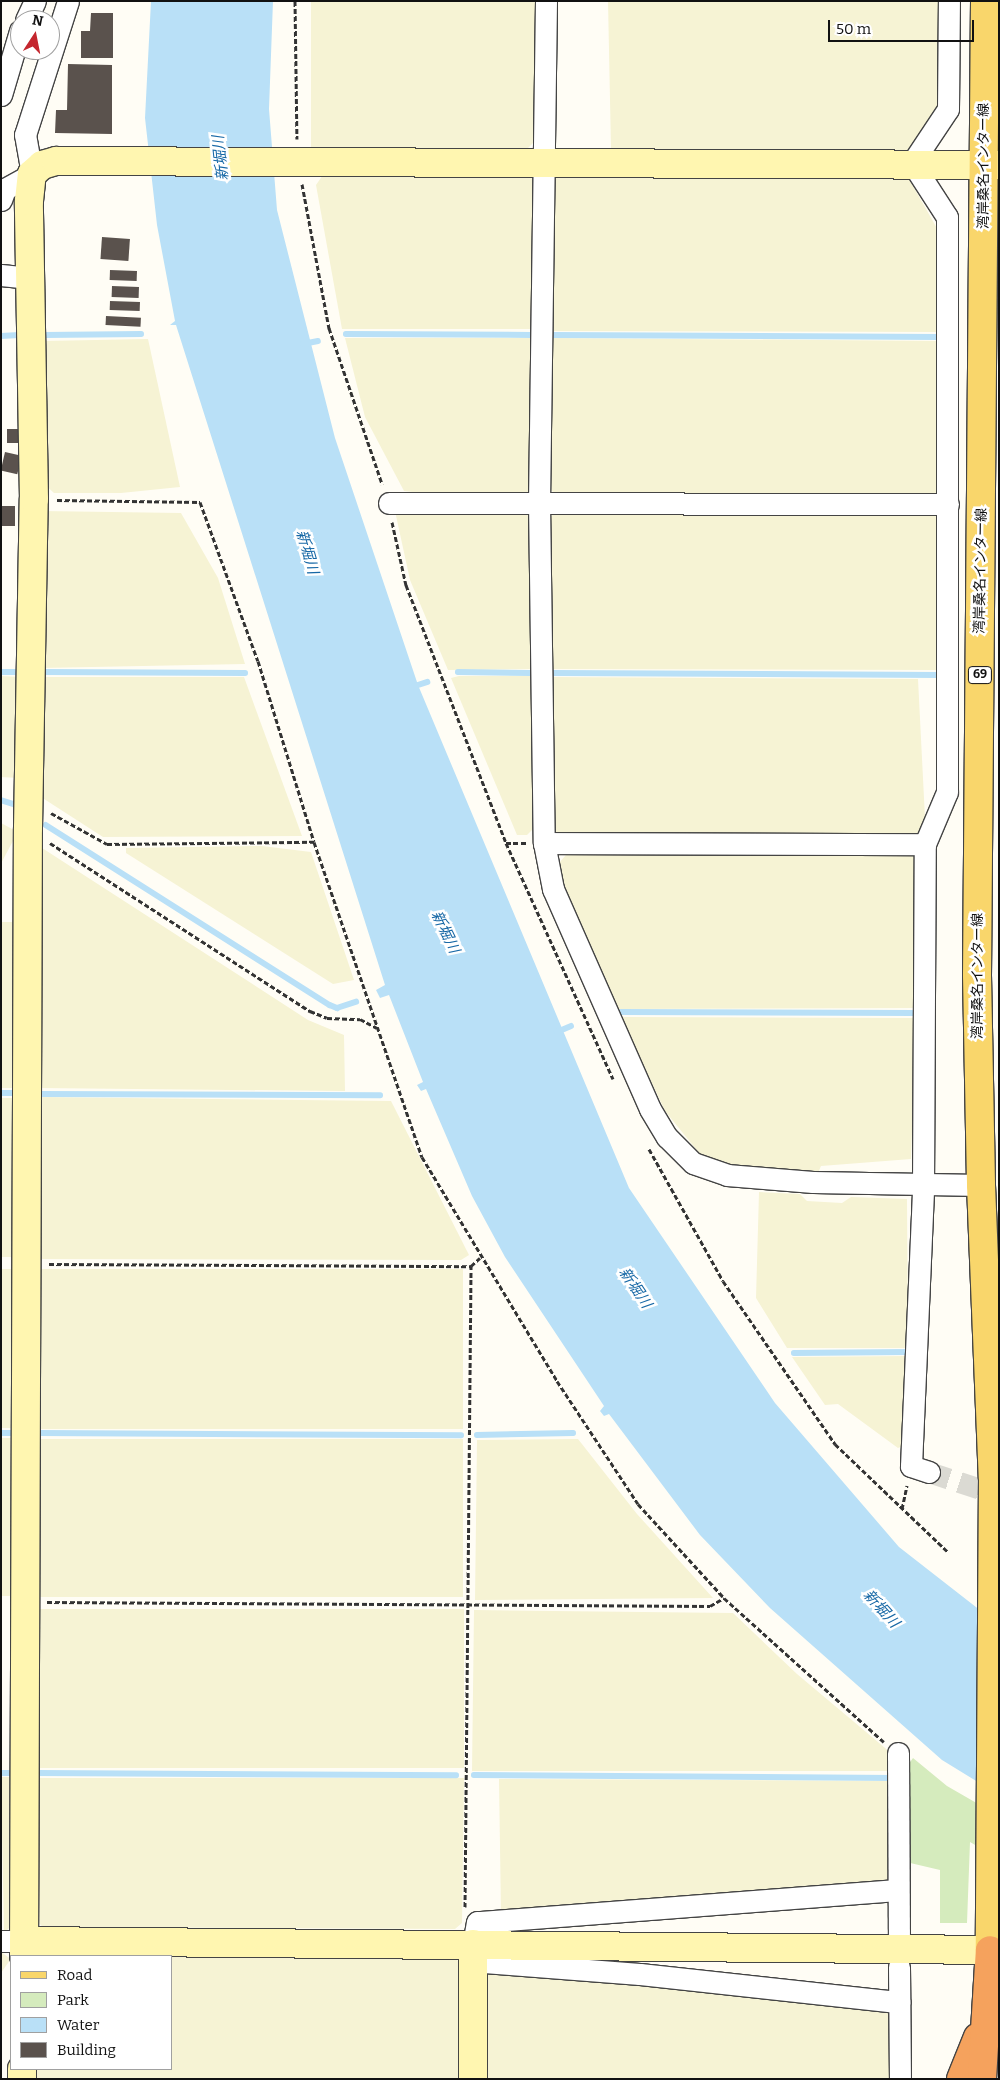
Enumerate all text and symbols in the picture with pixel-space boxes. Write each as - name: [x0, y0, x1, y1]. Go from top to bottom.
- north arrow: [10, 10, 60, 60]
- scale bar: [830, 10, 976, 42]
- text: N: [31, 11, 45, 30]
- text: 50 m: [836, 20, 871, 38]
- street label: 湾岸桑名インター線: [976, 103, 992, 229]
- water label: 新堀川: [210, 135, 232, 181]
- street label: 湾岸桑名インター線: [972, 508, 990, 634]
- water label: 新堀川: [292, 528, 322, 576]
- road number: 69: [968, 666, 992, 684]
- water label: 新堀川: [427, 908, 463, 956]
- street label: 湾岸桑名インター線: [970, 913, 986, 1039]
- water label: 新堀川: [615, 1264, 655, 1312]
- water label: 新堀川: [859, 1586, 903, 1632]
- legend: [10, 1955, 172, 2070]
- text: Road: [57, 1966, 92, 1984]
- text: Park: [57, 1991, 89, 2009]
- text: Water: [57, 2016, 99, 2034]
- text: Building: [57, 2041, 116, 2059]

